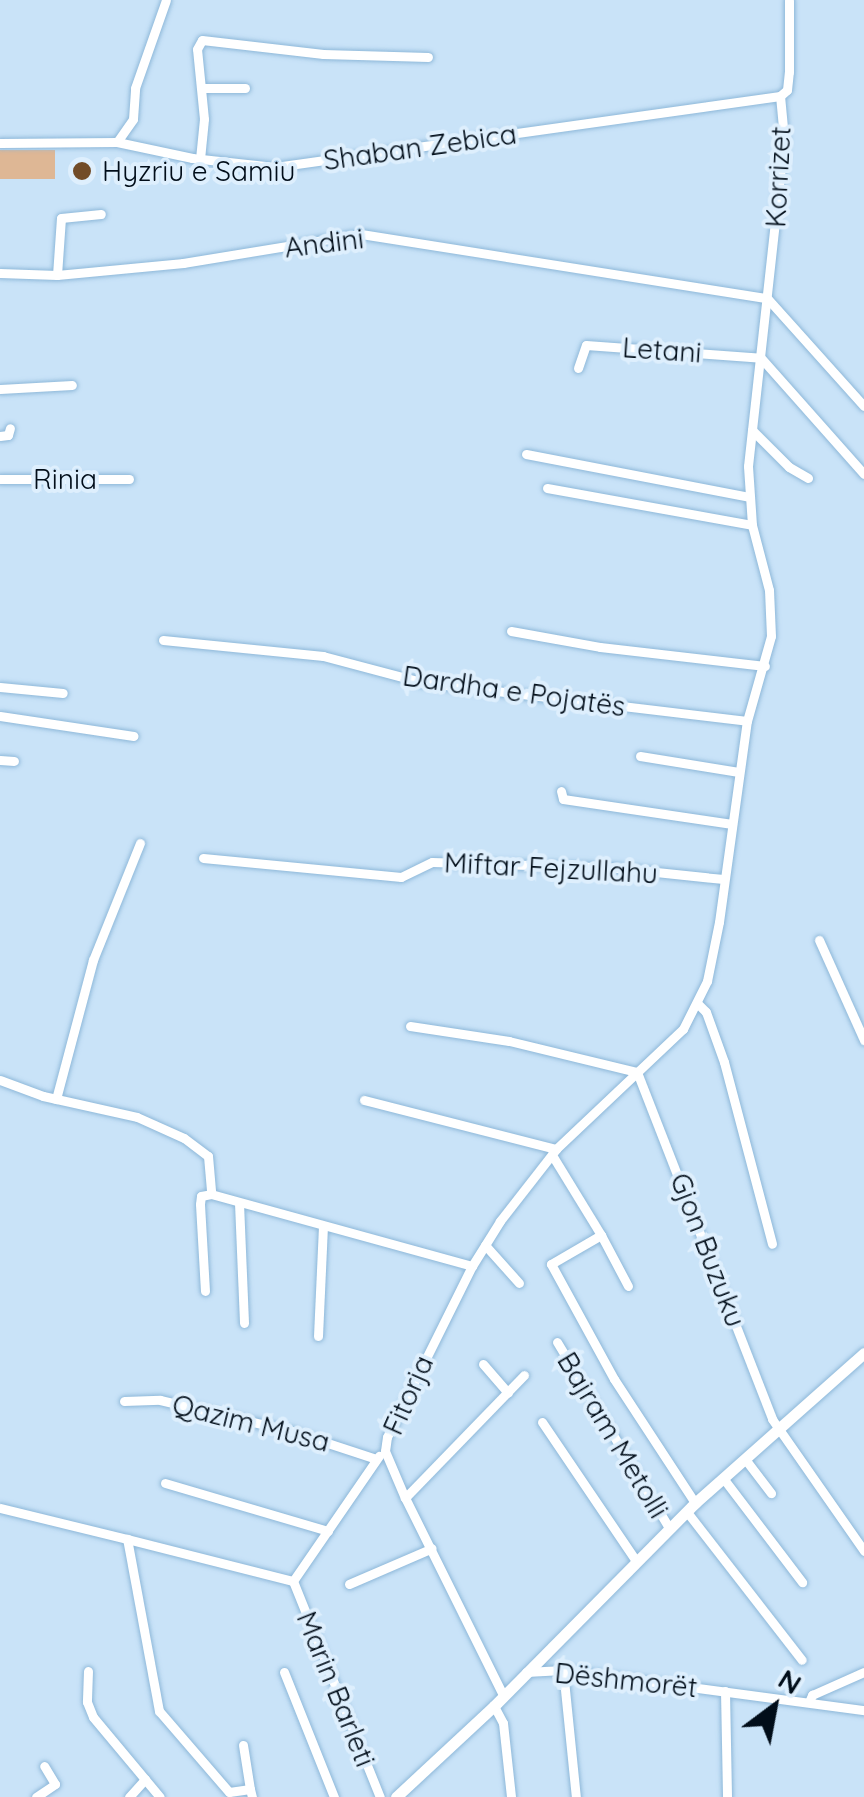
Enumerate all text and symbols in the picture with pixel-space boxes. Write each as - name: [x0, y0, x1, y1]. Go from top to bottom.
- street label: Shaban Zebica: [321, 117, 519, 177]
- street label: Korrizet: [759, 126, 797, 228]
- place label: Hyzriu e Samiu: [102, 154, 295, 188]
- marker: Hyzriu e Samiu: [71, 160, 93, 182]
- street label: Andini: [283, 221, 365, 265]
- street label: Letani: [621, 330, 703, 370]
- street label: Rinia: [33, 462, 97, 496]
- street label: Dardha e Pojatës: [401, 659, 627, 723]
- street label: Miftar Fejzullahu: [443, 846, 659, 890]
- street label: Gjon Buzuku: [663, 1168, 753, 1332]
- street label: Bajram Metolli: [550, 1346, 676, 1524]
- street label: Fitorja: [376, 1350, 440, 1440]
- street label: Qazim Musa: [169, 1387, 333, 1459]
- street label: Marin Barleti: [290, 1607, 382, 1771]
- street label: Dëshmorët: [553, 1656, 699, 1704]
- north arrow: [724, 1657, 824, 1757]
- text: N: [772, 1661, 808, 1701]

